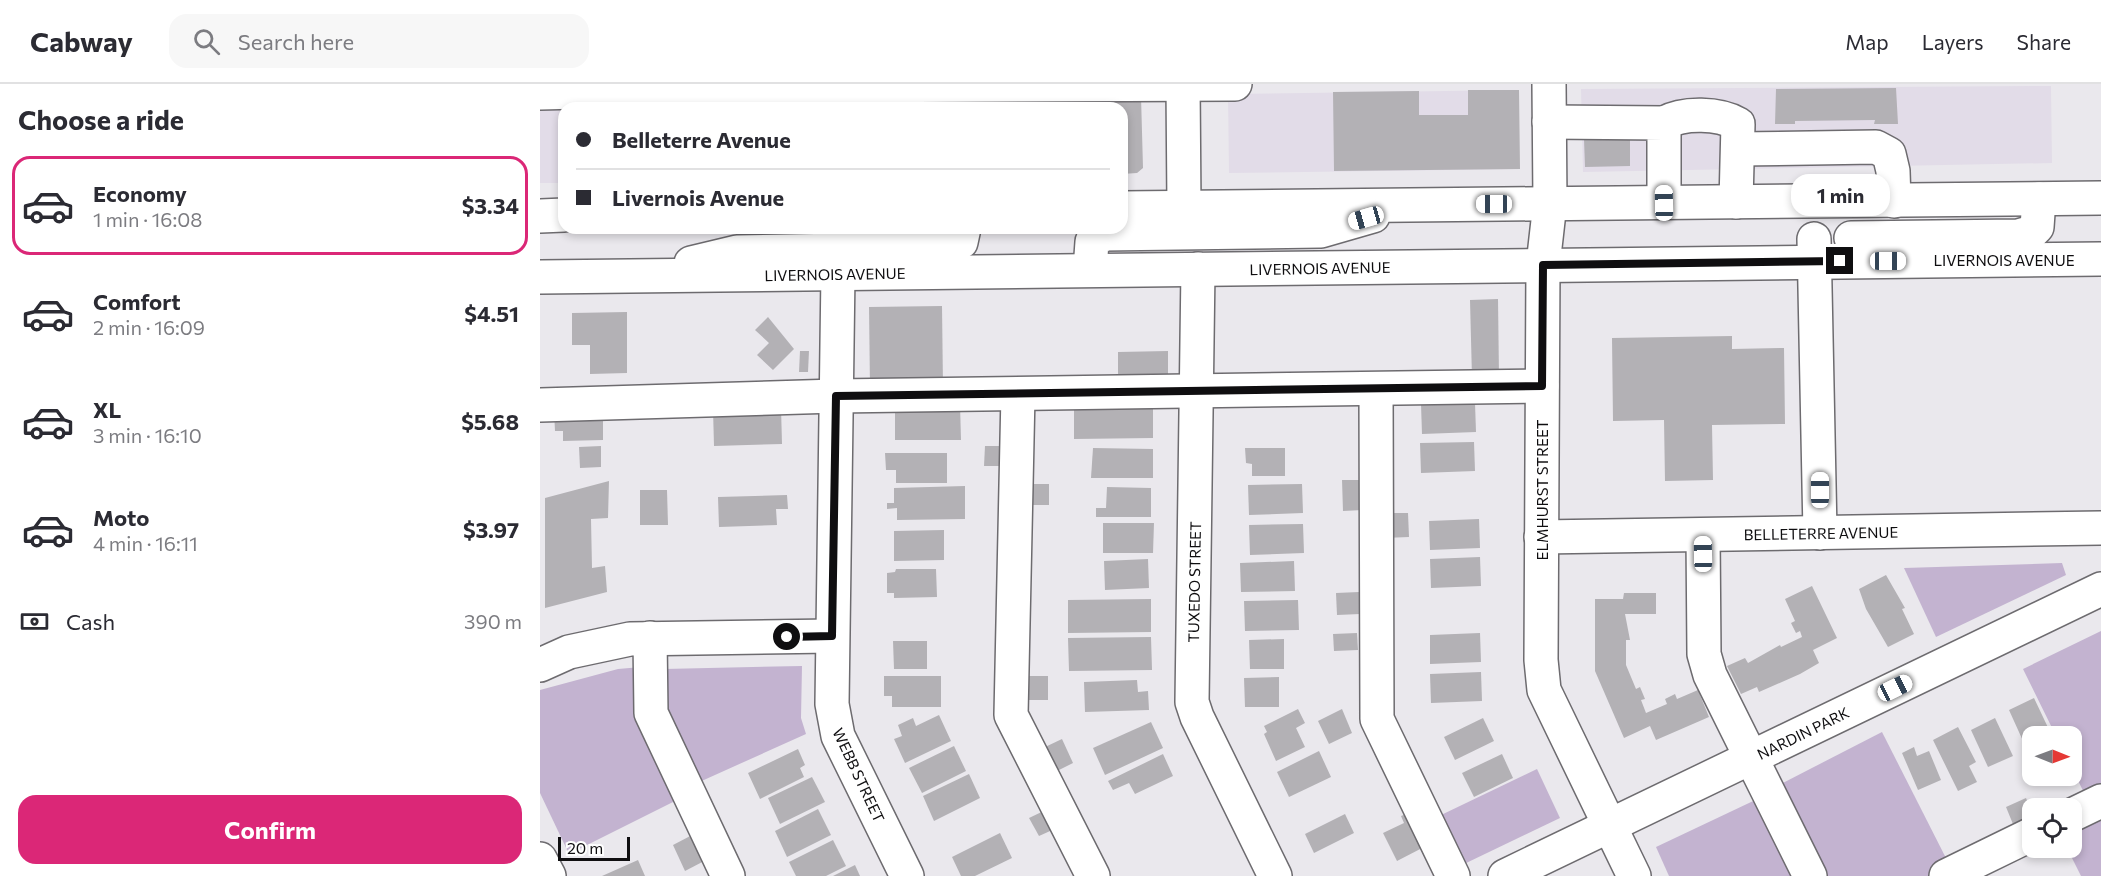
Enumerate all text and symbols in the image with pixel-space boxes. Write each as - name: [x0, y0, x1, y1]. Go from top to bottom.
- search box: [169, 14, 589, 68]
- text: Cabway: [30, 24, 133, 58]
- icon: search: [190, 25, 223, 58]
- text: Search here: [238, 28, 354, 55]
- text: Map: [1845, 29, 1889, 54]
- text: Layers: [1922, 29, 1984, 54]
- text: Share: [2017, 29, 2071, 54]
- text: Choose a ride: [18, 103, 184, 136]
- text: Belleterre Avenue: [612, 126, 791, 153]
- callout: 1 min: [1790, 174, 1890, 216]
- icon: car: [21, 179, 75, 233]
- text: Economy: [93, 180, 187, 207]
- text: 1 min: [1817, 183, 1864, 207]
- text: Livernois Avenue: [612, 184, 784, 211]
- car: [1655, 185, 1673, 221]
- text: $3.34: [462, 192, 519, 219]
- car: [1476, 195, 1512, 213]
- car: [1346, 204, 1386, 232]
- text: 1 min · 16:08: [93, 207, 202, 231]
- route end: [1826, 247, 1853, 274]
- street label: LIVERNOIS AVENUE: [1933, 251, 2075, 269]
- car: [1870, 252, 1906, 270]
- street label: LIVERNOIS AVENUE: [1249, 258, 1391, 278]
- street label: LIVERNOIS AVENUE: [764, 264, 906, 284]
- icon: car: [21, 287, 75, 341]
- text: Comfort: [93, 288, 181, 315]
- text: $4.51: [464, 300, 519, 327]
- text: 2 min · 16:09: [93, 315, 205, 339]
- icon: car: [21, 395, 75, 449]
- text: XL: [93, 396, 121, 423]
- text: $5.68: [461, 408, 519, 435]
- street label: ELMHURST STREET: [1533, 419, 1551, 560]
- text: 3 min · 16:10: [93, 423, 202, 447]
- car: [1811, 472, 1829, 508]
- icon: car: [21, 503, 75, 557]
- text: Moto: [93, 504, 149, 531]
- text: $3.97: [463, 516, 519, 543]
- street label: TUXEDO STREET: [1184, 521, 1204, 643]
- street label: BELLETERRE AVENUE: [1744, 523, 1899, 543]
- text: 4 min · 16:11: [93, 531, 198, 555]
- car: [1694, 536, 1712, 572]
- icon: cash: [18, 605, 51, 638]
- text: Cash: [66, 608, 115, 635]
- text: 390 m: [464, 609, 522, 633]
- route start: [773, 623, 800, 650]
- car: [1875, 672, 1915, 704]
- street label: NARDIN PARK: [1754, 703, 1852, 763]
- street label: WEBB STREET: [829, 725, 889, 825]
- north arrow: [2022, 726, 2082, 786]
- map controls: [2022, 726, 2082, 858]
- button: Confirm: [18, 795, 522, 864]
- button: locate: [2022, 798, 2082, 858]
- scale bar: [558, 834, 630, 862]
- text: 20 m: [567, 838, 603, 857]

